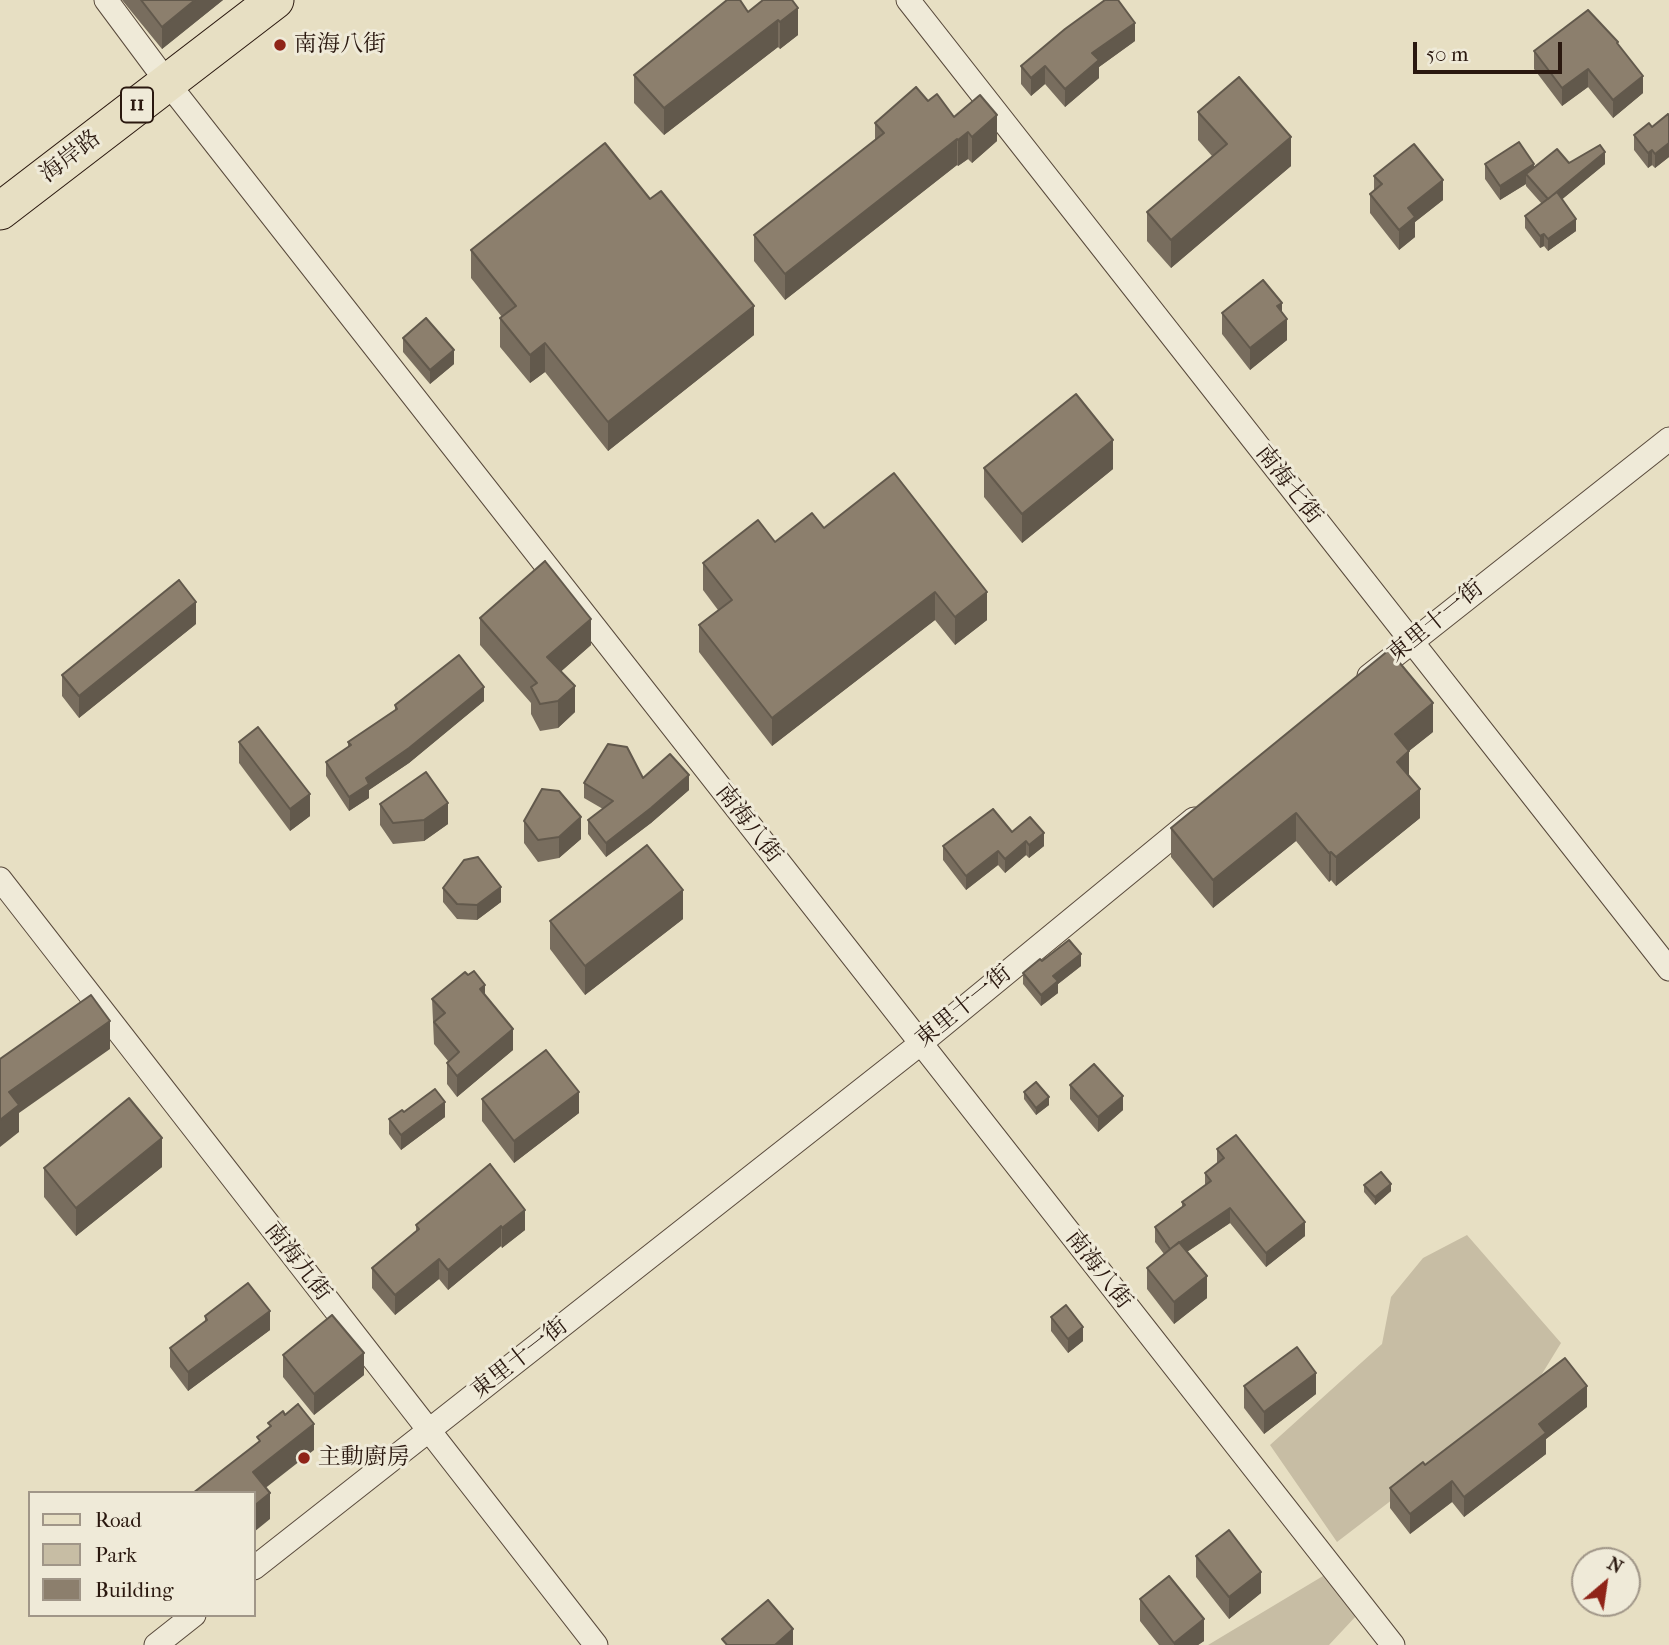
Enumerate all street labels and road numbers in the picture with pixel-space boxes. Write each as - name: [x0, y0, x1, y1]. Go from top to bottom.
- road number: 11: [121, 88, 153, 122]
- street label: 海岸路: [35, 125, 107, 189]
- street label: 南海七街: [1249, 440, 1327, 530]
- street label: 東里十一街: [1383, 575, 1489, 669]
- street label: 南海八街: [709, 779, 787, 869]
- street label: 東里十一街: [911, 960, 1017, 1054]
- street label: 南海九街: [258, 1217, 336, 1307]
- street label: 南海八街: [1059, 1225, 1137, 1315]
- street label: 東里十一街: [466, 1313, 574, 1405]

